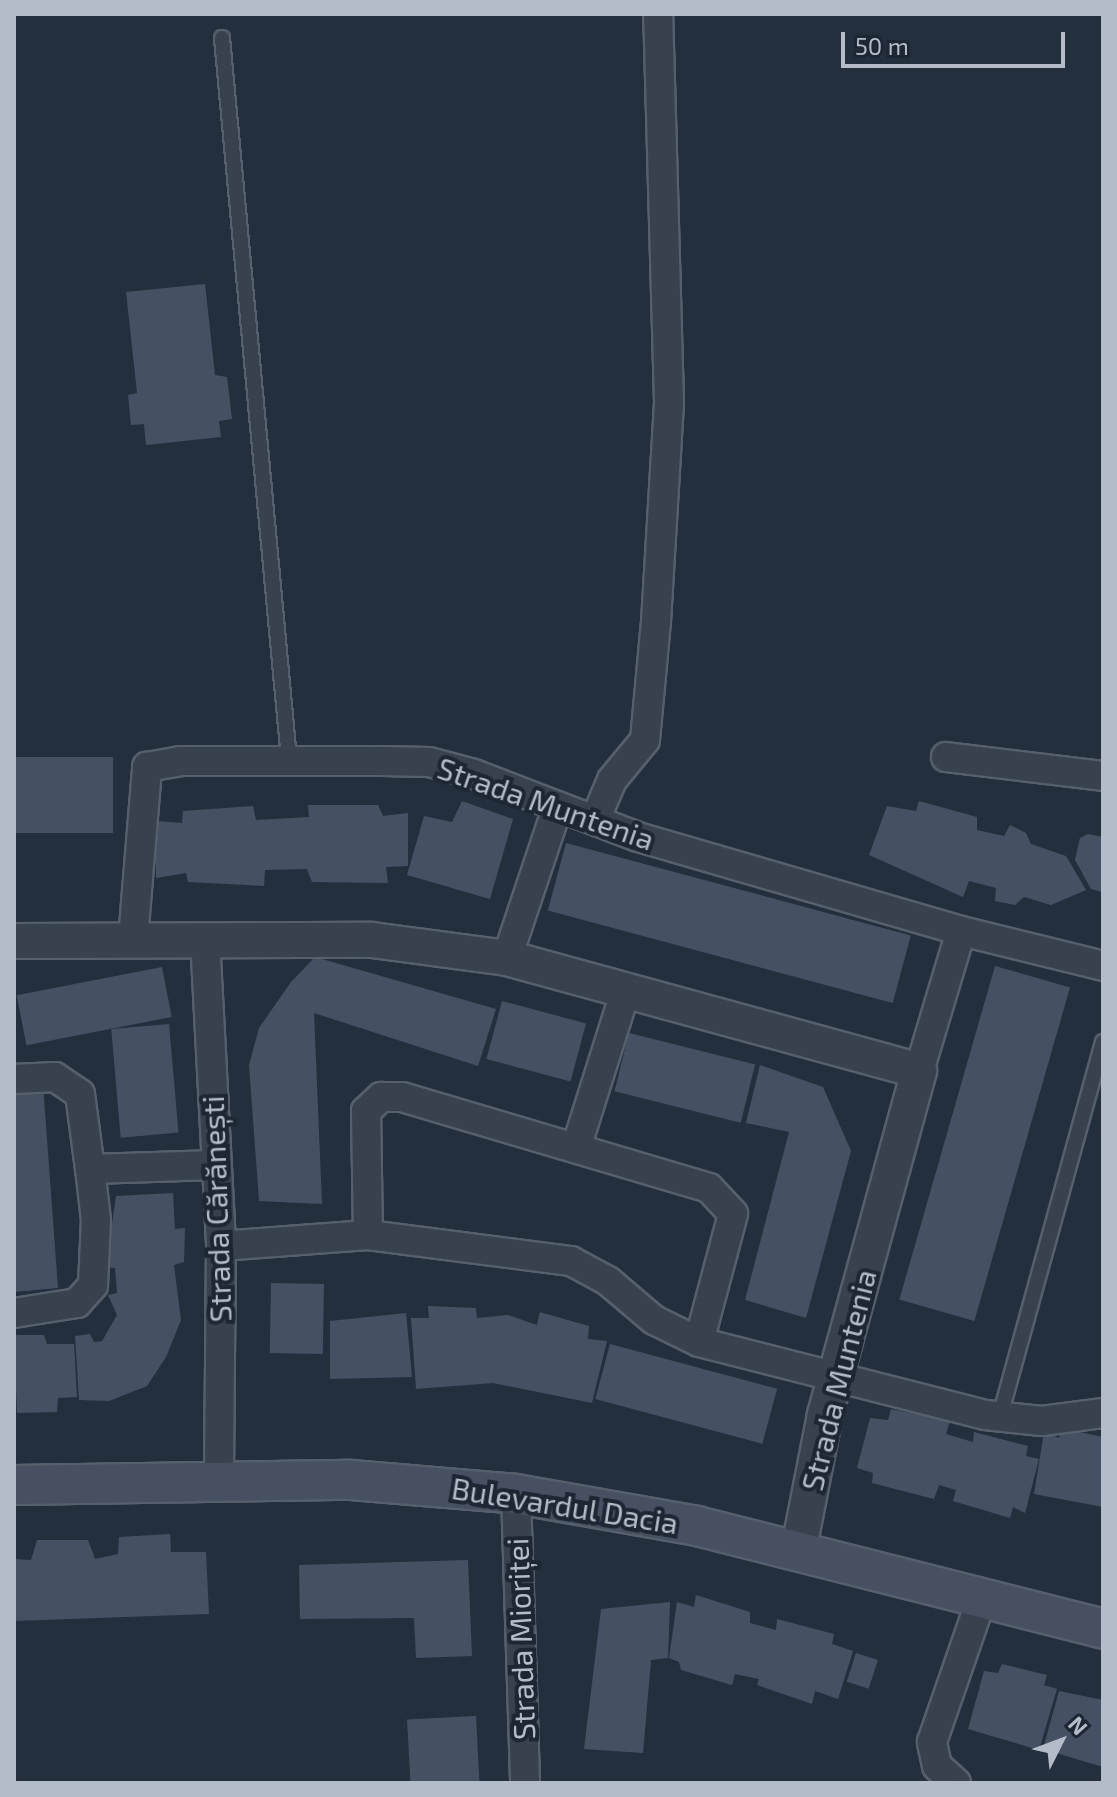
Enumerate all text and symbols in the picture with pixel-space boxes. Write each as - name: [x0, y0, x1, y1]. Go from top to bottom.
- scale bar: [845, 16, 1069, 66]
- text: 50 m: [855, 31, 909, 60]
- street label: Strada Muntenia: [433, 749, 659, 857]
- street label: Strada Cărănești: [194, 1095, 238, 1323]
- street label: Strada Muntenia: [793, 1266, 883, 1494]
- street label: Bulevardul Dacia: [449, 1469, 681, 1541]
- street label: Strada Mioriței: [498, 1537, 542, 1741]
- north arrow: [1021, 1701, 1101, 1781]
- text: N: [1064, 1710, 1094, 1740]

